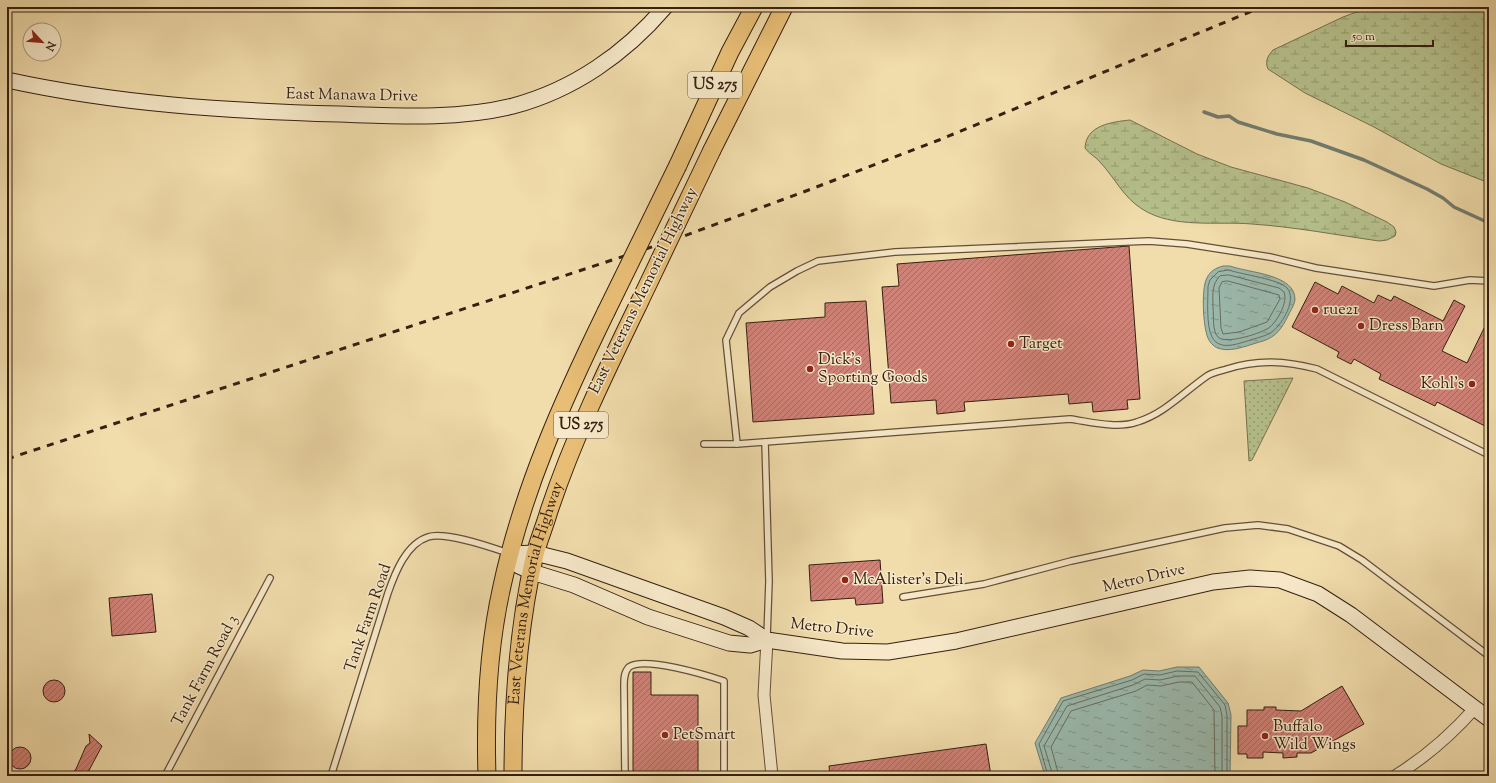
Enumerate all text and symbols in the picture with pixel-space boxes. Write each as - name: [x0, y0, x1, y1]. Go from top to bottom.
- north arrow: [22, 22, 62, 62]
- scale bar: [1346, 22, 1433, 48]
- text: 50 m: [1351, 28, 1375, 46]
- text: N: [41, 38, 60, 54]
- road number: US 275: [688, 72, 742, 98]
- street label: East Manawa Drive: [286, 83, 418, 109]
- street label: East Veterans Memorial Highway: [584, 184, 704, 398]
- place label: rue21: [1323, 299, 1359, 322]
- marker: rue21: [1310, 305, 1320, 315]
- place label: Dress Barn: [1369, 315, 1444, 338]
- marker: Dress Barn: [1356, 321, 1366, 331]
- place label: Target: [1019, 333, 1063, 356]
- marker: Target: [1006, 339, 1016, 349]
- place label: Dick's Sporting Goods: [818, 349, 928, 390]
- marker: Dick's Sporting Goods: [805, 364, 815, 374]
- place label: Kohl's: [1421, 373, 1464, 396]
- marker: Kohl's: [1467, 379, 1477, 389]
- road number: US 275: [554, 412, 608, 438]
- street label: East Veterans Memorial Highway: [503, 479, 570, 705]
- street label: Metro Drive: [1101, 558, 1187, 600]
- street label: Tank Farm Road: [340, 561, 398, 675]
- place label: McAlister's Deli: [853, 569, 964, 592]
- marker: McAlister's Deli: [840, 575, 850, 585]
- street label: Tank Farm Road 3: [167, 611, 245, 731]
- street label: Metro Drive: [789, 613, 875, 645]
- place label: Buffalo Wild Wings: [1273, 716, 1356, 757]
- place label: PetSmart: [673, 724, 736, 747]
- marker: PetSmart: [660, 730, 670, 740]
- marker: Buffalo Wild Wings: [1260, 731, 1270, 741]

